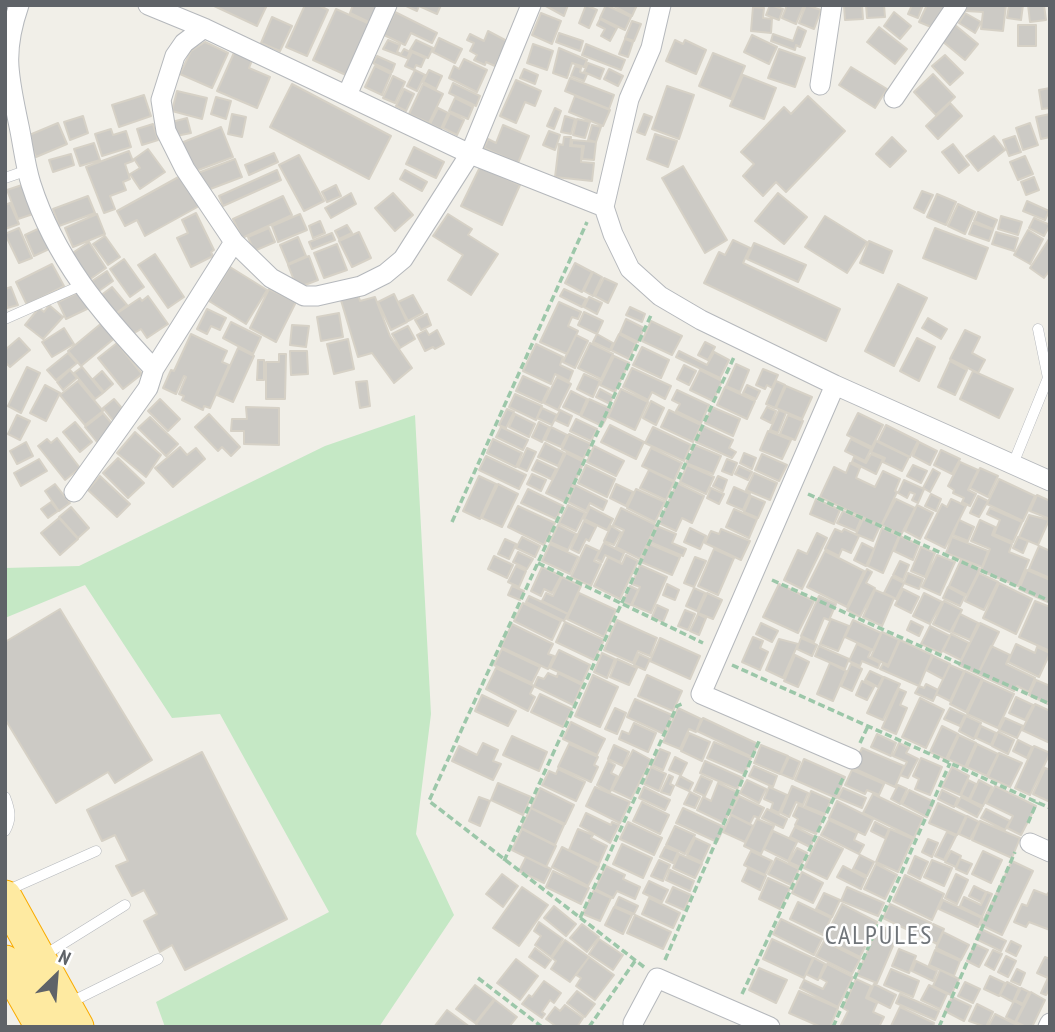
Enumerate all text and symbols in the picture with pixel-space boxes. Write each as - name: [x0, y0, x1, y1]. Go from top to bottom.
- district label: CALPULES: [826, 921, 932, 953]
- north arrow: [21, 941, 91, 1011]
- text: N: [55, 944, 75, 970]

